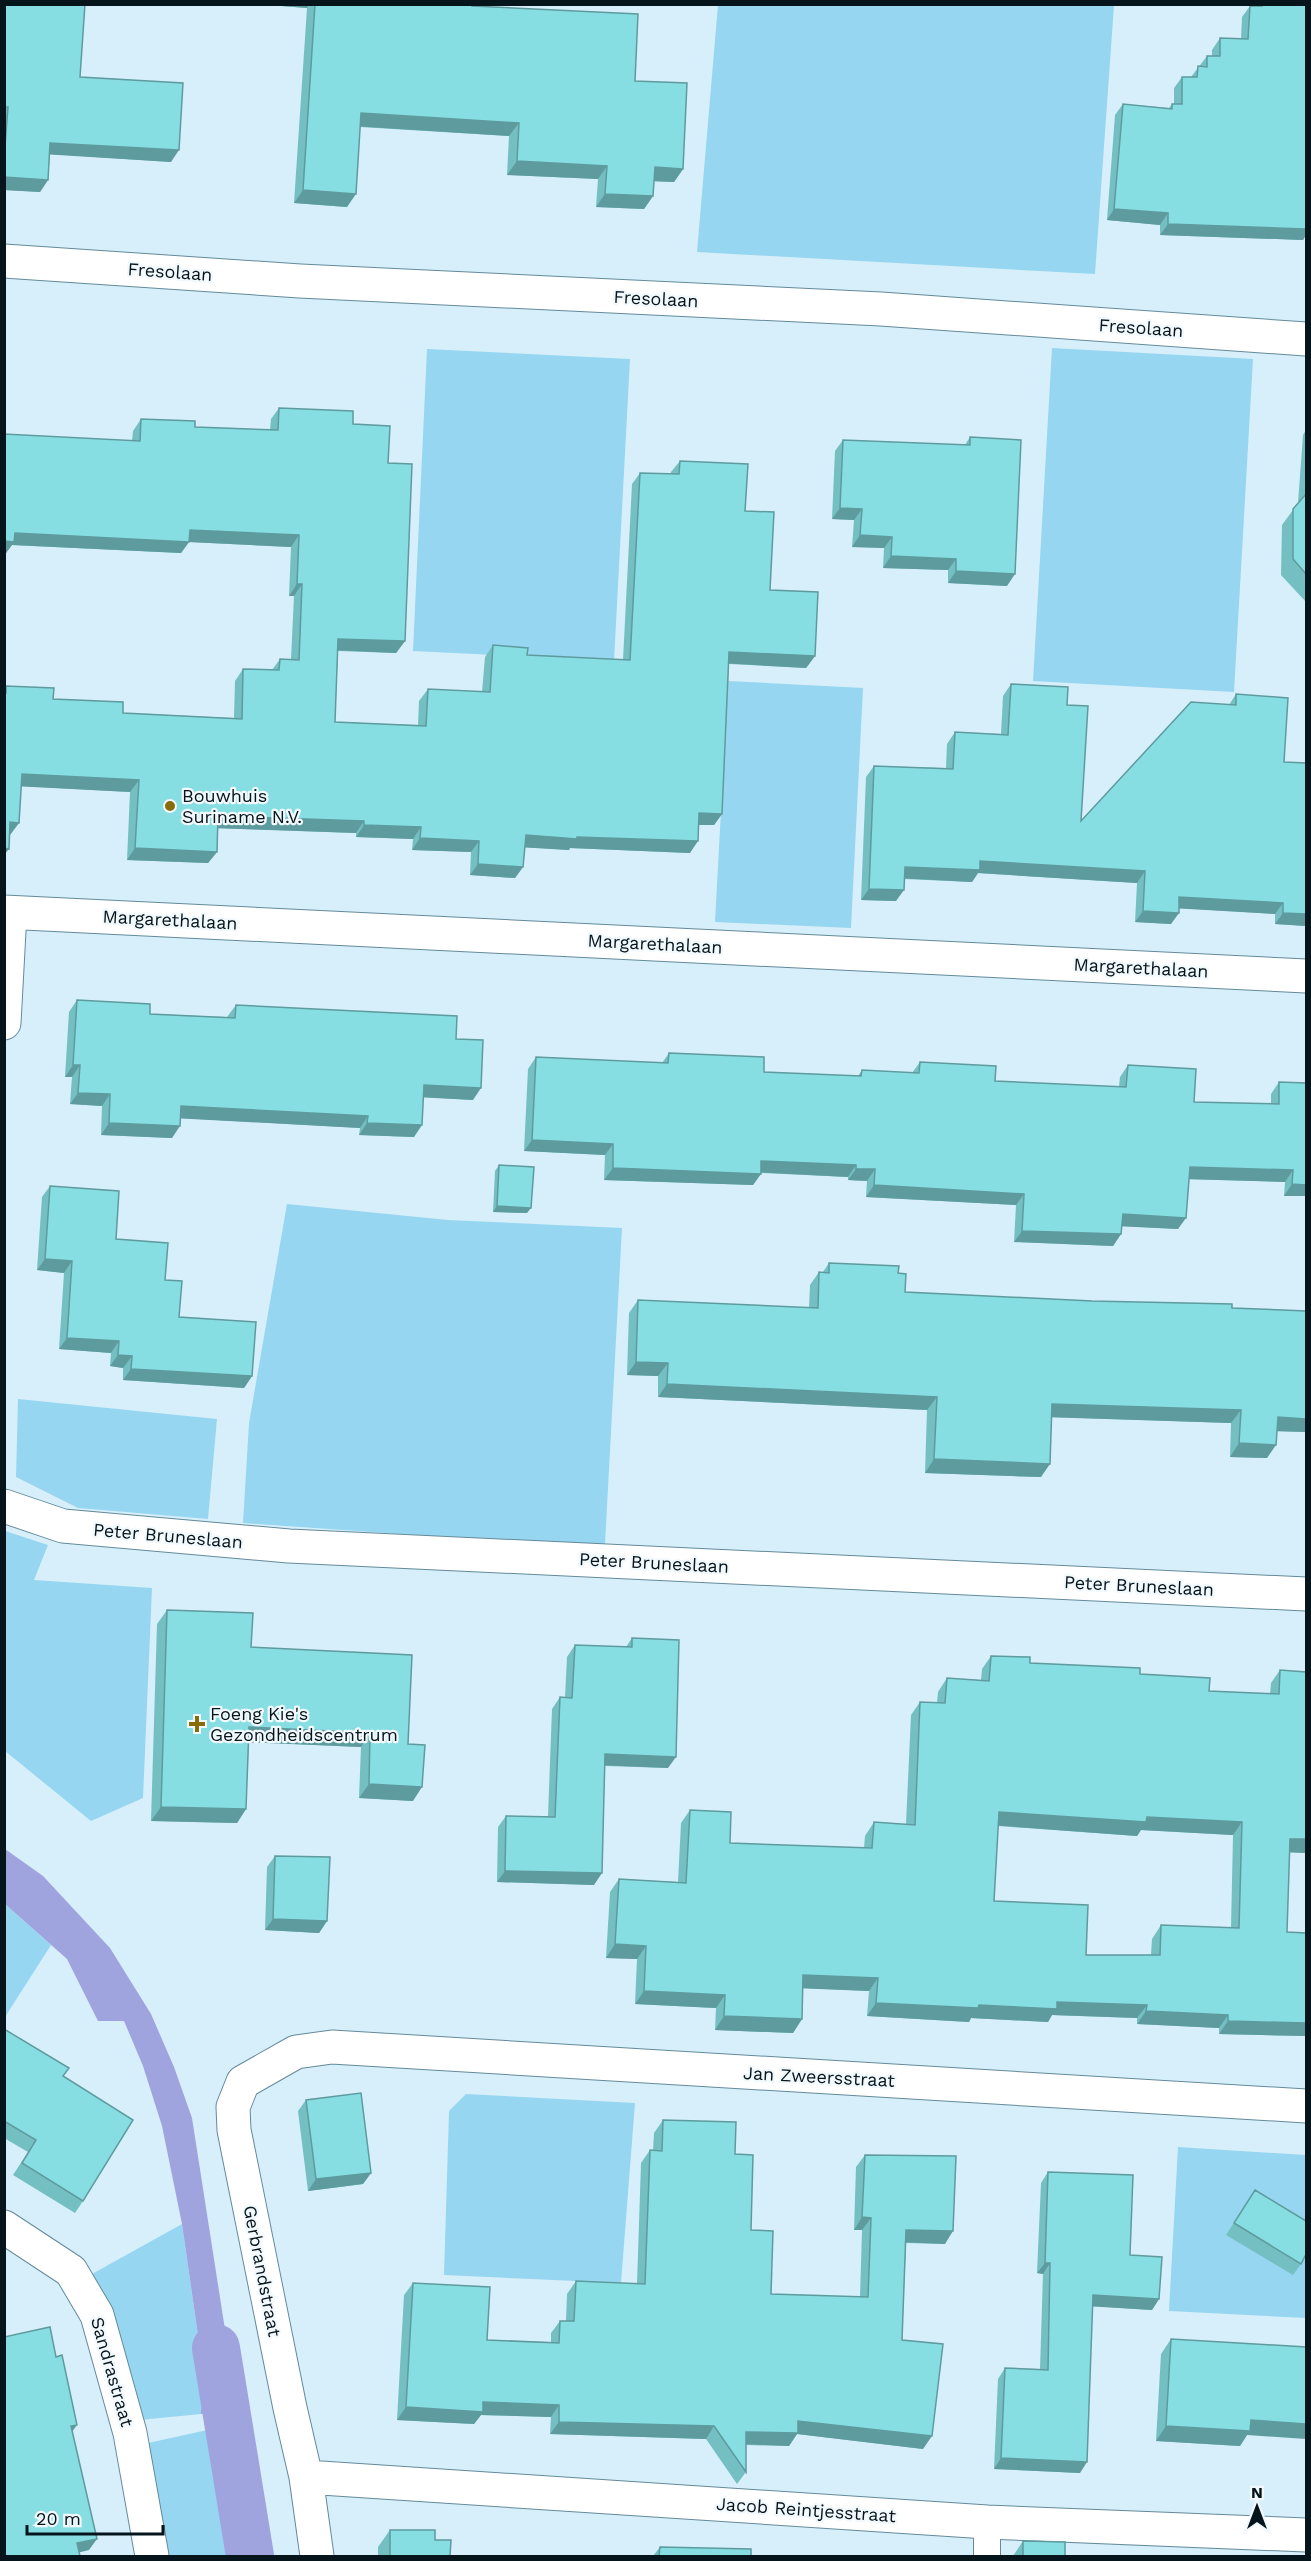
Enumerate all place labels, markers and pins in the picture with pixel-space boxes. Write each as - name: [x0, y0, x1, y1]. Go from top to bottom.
- place label: Bouwhuis Suriname N.V.: [182, 785, 302, 827]
- marker: Bouwhuis Suriname N.V.: [163, 799, 177, 813]
- place label: Foeng Kie's Gezondheidscentrum: [210, 1703, 398, 1745]
- marker: Foeng Kie's Gezondheidscentrum: [188, 1715, 206, 1733]

